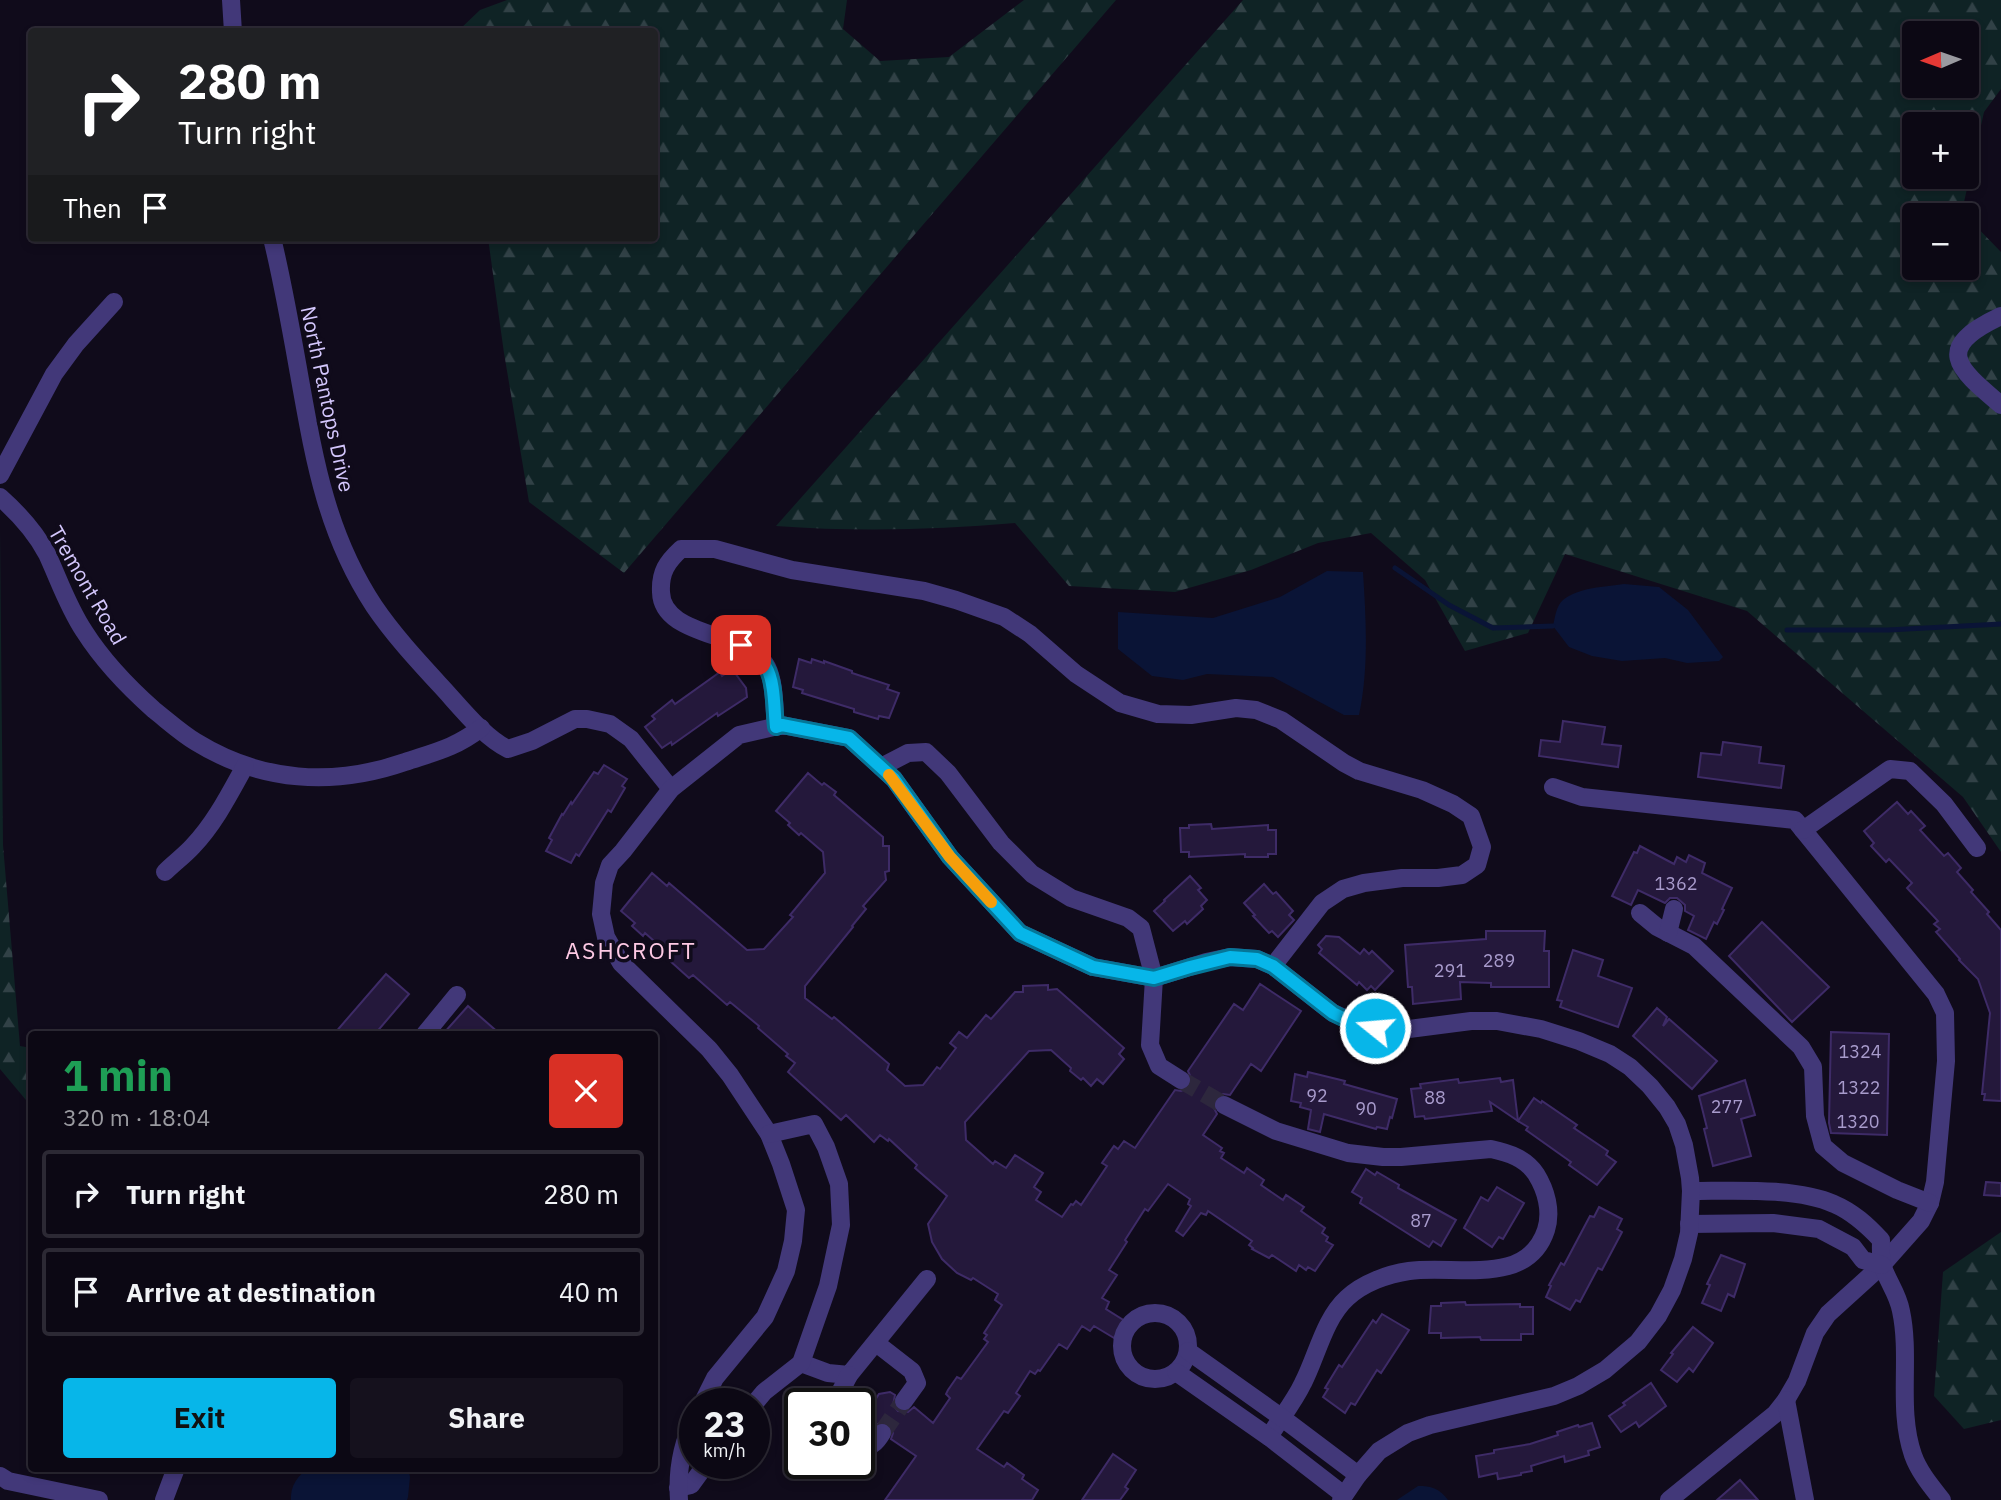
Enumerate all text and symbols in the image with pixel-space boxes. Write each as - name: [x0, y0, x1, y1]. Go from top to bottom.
- north arrow: [1902, 21, 1979, 98]
- map controls: [1902, 21, 1979, 280]
- text: 280 m: [178, 49, 322, 112]
- icon: right: [63, 56, 154, 147]
- text: Turn right: [178, 111, 316, 153]
- button: +: [1902, 112, 1979, 189]
- icon: arrive: [136, 189, 174, 227]
- text: Then: [63, 191, 122, 225]
- button: −: [1902, 203, 1979, 280]
- street label: North Pantops Drive: [295, 303, 361, 495]
- street label: Tremont Road: [43, 520, 133, 650]
- pin: [711, 615, 771, 675]
- icon: arrive: [722, 626, 760, 664]
- house number: 1362: [1654, 872, 1698, 895]
- district label: ASHCROFT: [565, 935, 697, 965]
- house number: 289: [1483, 949, 1515, 972]
- house number: 291: [1434, 959, 1466, 982]
- position arrow: [1338, 991, 1412, 1065]
- house number: 1324: [1838, 1040, 1882, 1063]
- text: 1 min: [63, 1048, 173, 1103]
- button: close: [549, 1054, 623, 1128]
- house number: 1322: [1837, 1076, 1881, 1099]
- house number: 92: [1306, 1084, 1328, 1107]
- house number: 88: [1424, 1086, 1446, 1109]
- house number: 277: [1711, 1095, 1743, 1118]
- house number: 90: [1355, 1097, 1377, 1120]
- text: 320 m · 18:04: [63, 1102, 210, 1132]
- house number: 1320: [1836, 1110, 1880, 1133]
- icon: right: [67, 1175, 105, 1213]
- text: Turn right: [126, 1177, 245, 1211]
- text: 280 m: [543, 1177, 619, 1211]
- house number: 87: [1410, 1209, 1432, 1232]
- icon: arrive: [67, 1273, 105, 1311]
- text: Arrive at destination: [126, 1275, 376, 1309]
- text: 40 m: [559, 1275, 619, 1309]
- button: Exit: [63, 1378, 336, 1458]
- button: Share: [350, 1378, 623, 1458]
- speed limit sign: 30: [784, 1388, 875, 1479]
- text: 23: [703, 1401, 746, 1447]
- text: km/h: [703, 1439, 746, 1462]

